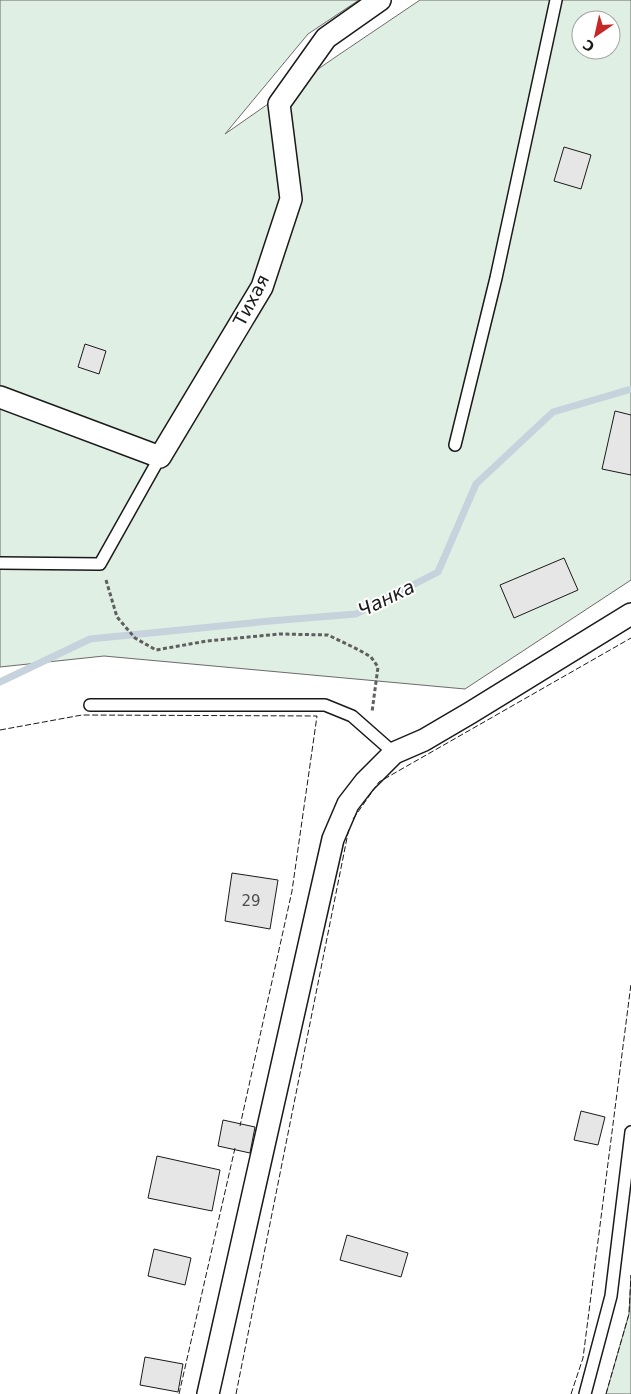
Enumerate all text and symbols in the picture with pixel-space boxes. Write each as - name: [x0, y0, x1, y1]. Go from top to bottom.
- north arrow: [571, 10, 621, 60]
- text: С: [580, 36, 597, 55]
- street label: Тихая: [228, 271, 273, 330]
- water label: Чанка: [354, 575, 418, 621]
- house number: 29: [241, 892, 261, 910]

